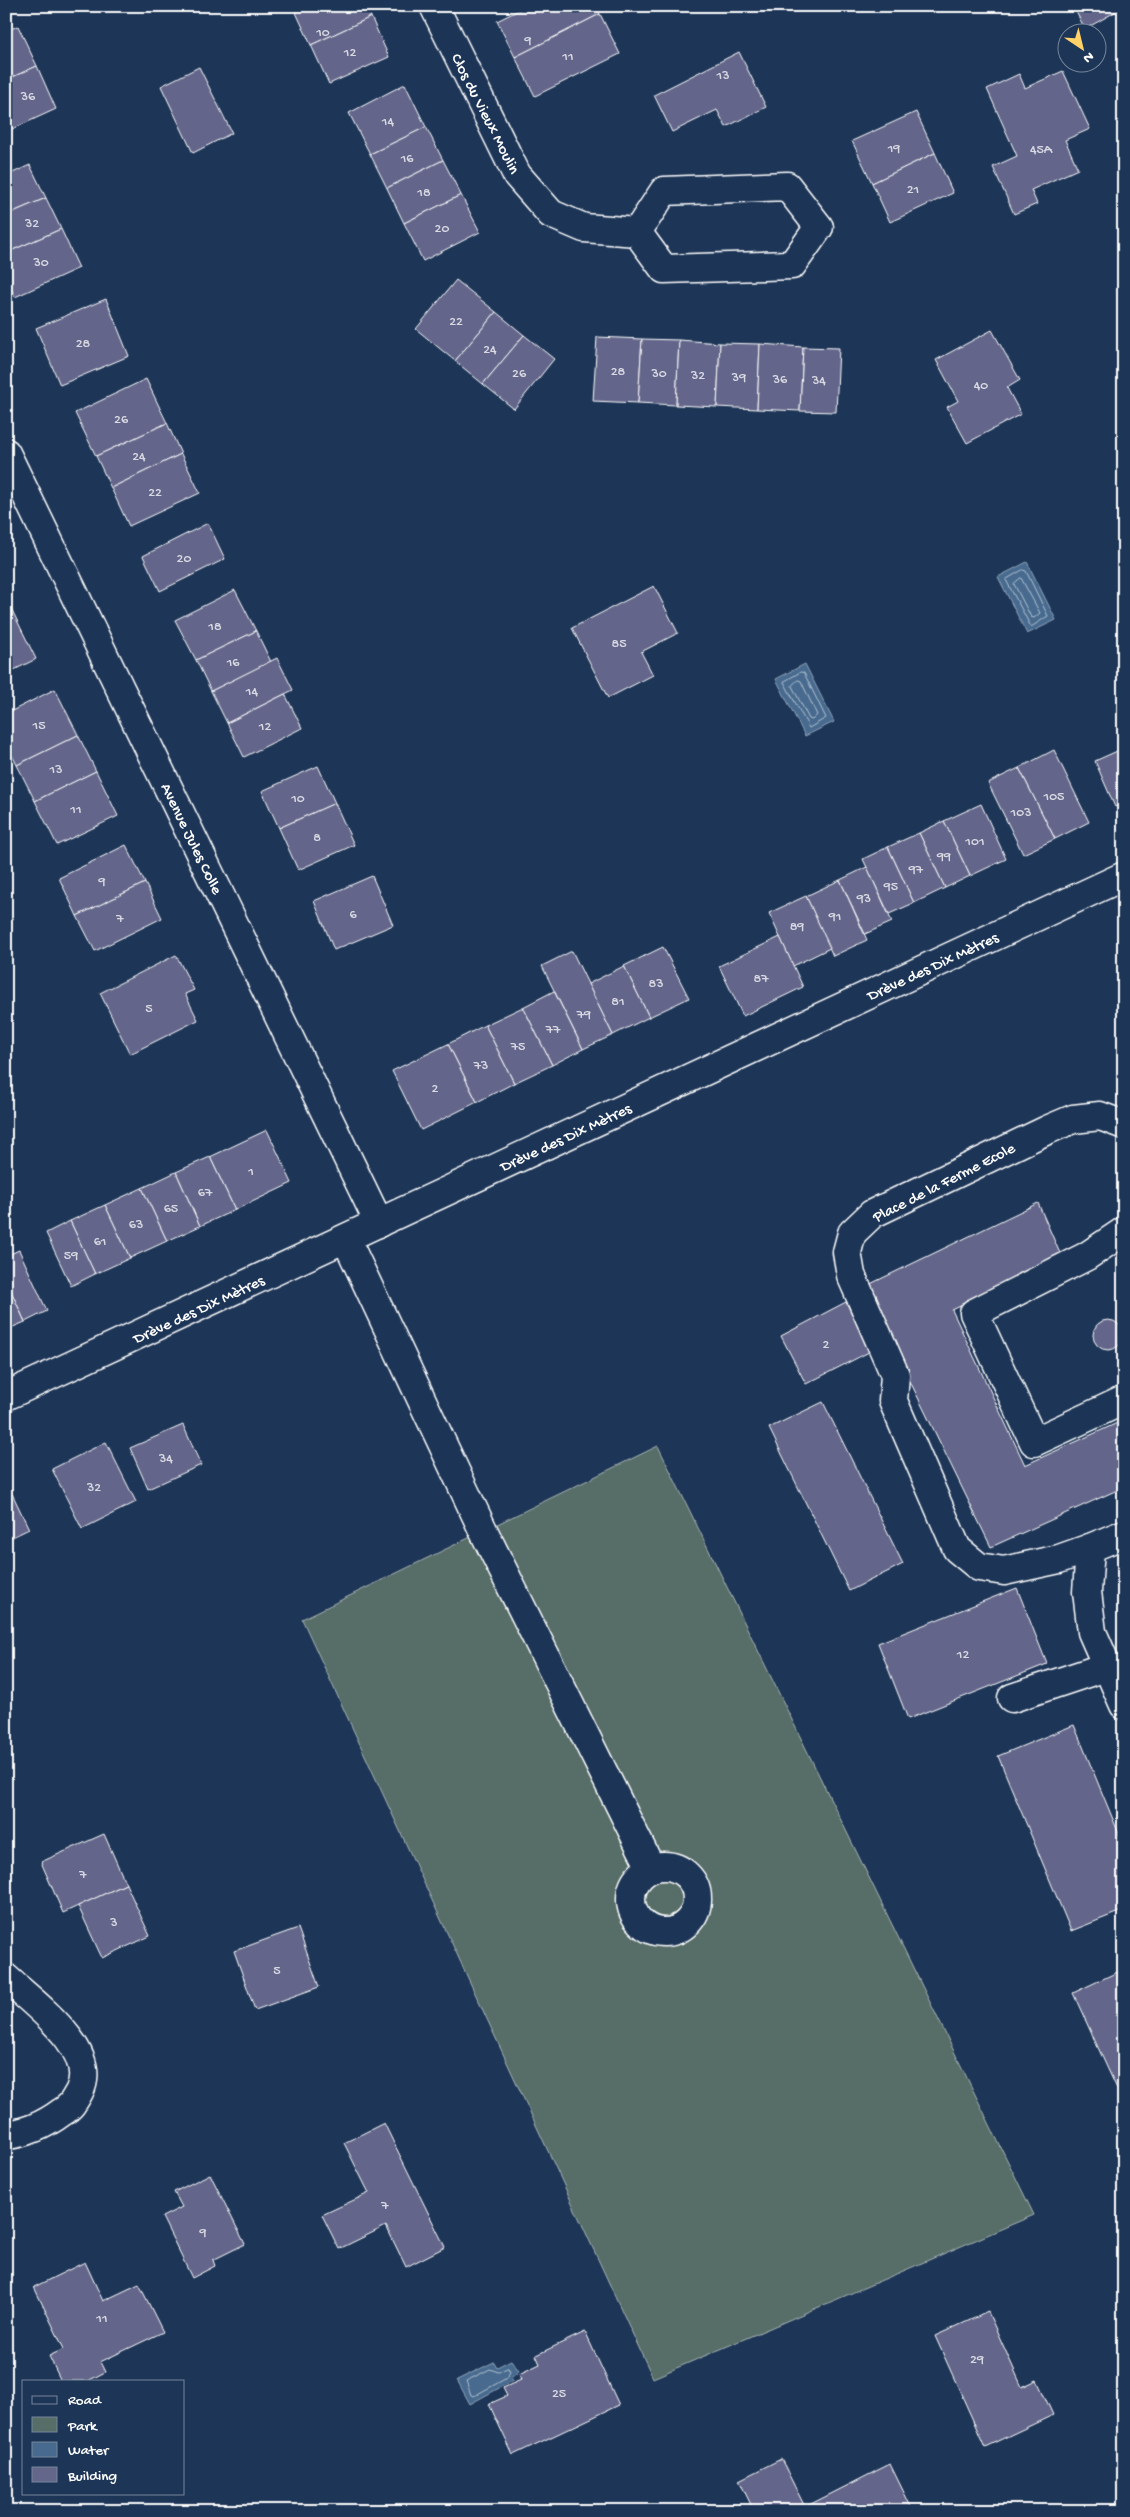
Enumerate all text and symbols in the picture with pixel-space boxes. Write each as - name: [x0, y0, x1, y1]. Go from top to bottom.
- north arrow: [1058, 22, 1108, 72]
- house number: 10: [315, 25, 330, 42]
- house number: 9: [523, 33, 532, 50]
- house number: 12: [343, 45, 356, 62]
- text: N: [1079, 47, 1097, 66]
- house number: 11: [561, 49, 574, 66]
- street label: Clos du Vieux Moulin: [445, 51, 523, 178]
- house number: 13: [716, 68, 729, 85]
- house number: 36: [20, 89, 36, 106]
- house number: 14: [381, 114, 395, 131]
- house number: 19: [887, 141, 900, 158]
- house number: 45A: [1030, 142, 1053, 159]
- house number: 16: [400, 151, 414, 168]
- house number: 21: [907, 182, 919, 199]
- house number: 18: [416, 185, 431, 202]
- house number: 32: [24, 216, 39, 233]
- house number: 20: [435, 221, 449, 238]
- house number: 30: [32, 255, 49, 272]
- house number: 22: [449, 314, 463, 331]
- house number: 28: [76, 336, 91, 353]
- house number: 24: [483, 342, 497, 359]
- house number: 28: [611, 364, 626, 381]
- house number: 26: [512, 366, 527, 383]
- house number: 30: [650, 366, 667, 383]
- house number: 32: [690, 368, 705, 385]
- house number: 39: [731, 370, 746, 387]
- house number: 36: [772, 372, 788, 389]
- house number: 34: [811, 373, 826, 390]
- house number: 40: [974, 378, 988, 395]
- house number: 26: [114, 412, 129, 429]
- house number: 24: [132, 449, 146, 466]
- house number: 22: [148, 485, 162, 502]
- house number: 20: [177, 551, 191, 568]
- house number: 18: [207, 619, 222, 636]
- house number: 85: [611, 636, 627, 653]
- house number: 16: [226, 655, 240, 672]
- house number: 14: [245, 684, 259, 701]
- house number: 15: [31, 718, 46, 735]
- house number: 12: [258, 719, 271, 736]
- house number: 13: [49, 762, 62, 779]
- street label: Avenue Jules Colle: [155, 781, 225, 899]
- house number: 105: [1043, 789, 1064, 806]
- house number: 10: [290, 791, 305, 808]
- house number: 11: [69, 802, 82, 819]
- house number: 103: [1010, 805, 1031, 822]
- house number: 8: [313, 830, 321, 847]
- house number: 101: [964, 834, 985, 851]
- house number: 99: [936, 849, 951, 866]
- house number: 97: [908, 862, 924, 879]
- house number: 9: [97, 874, 106, 891]
- house number: 95: [883, 879, 898, 896]
- house number: 93: [856, 891, 871, 908]
- house number: 6: [349, 907, 357, 924]
- house number: 91: [828, 909, 841, 926]
- house number: 7: [115, 911, 124, 928]
- house number: 89: [790, 919, 804, 936]
- street label: Drève des Dix Mètres: [864, 929, 1003, 1007]
- house number: 87: [754, 971, 769, 988]
- house number: 83: [649, 976, 663, 993]
- house number: 81: [611, 994, 625, 1011]
- house number: 5: [145, 1001, 153, 1018]
- house number: 79: [576, 1007, 591, 1024]
- house number: 77: [545, 1022, 561, 1039]
- house number: 75: [510, 1039, 525, 1056]
- house number: 73: [473, 1058, 488, 1075]
- house number: 2: [432, 1081, 439, 1098]
- street label: Drève des Dix Mètres: [497, 1100, 636, 1178]
- street label: Place de la Ferme Ecole: [869, 1140, 1020, 1229]
- house number: 1: [247, 1164, 254, 1181]
- house number: 67: [198, 1185, 213, 1202]
- house number: 65: [164, 1201, 178, 1218]
- house number: 63: [129, 1217, 143, 1234]
- house number: 61: [94, 1234, 106, 1251]
- house number: 59: [64, 1248, 78, 1265]
- street label: Drève des Dix Mètres: [130, 1272, 269, 1350]
- house number: 2: [823, 1337, 830, 1354]
- house number: 34: [158, 1451, 173, 1468]
- house number: 32: [86, 1480, 101, 1497]
- house number: 12: [956, 1647, 969, 1664]
- house number: 7: [78, 1867, 87, 1884]
- house number: 3: [109, 1915, 118, 1932]
- house number: 5: [273, 1963, 281, 1980]
- house number: 7: [380, 2198, 389, 2215]
- house number: 9: [198, 2225, 207, 2242]
- house number: 11: [95, 2311, 108, 2328]
- house number: 29: [970, 2352, 984, 2369]
- legend: [22, 2380, 185, 2494]
- house number: 25: [552, 2386, 566, 2403]
- text: Road: [68, 2392, 102, 2410]
- text: Park: [67, 2418, 98, 2436]
- text: Water: [68, 2442, 110, 2460]
- text: Building: [67, 2468, 117, 2486]

